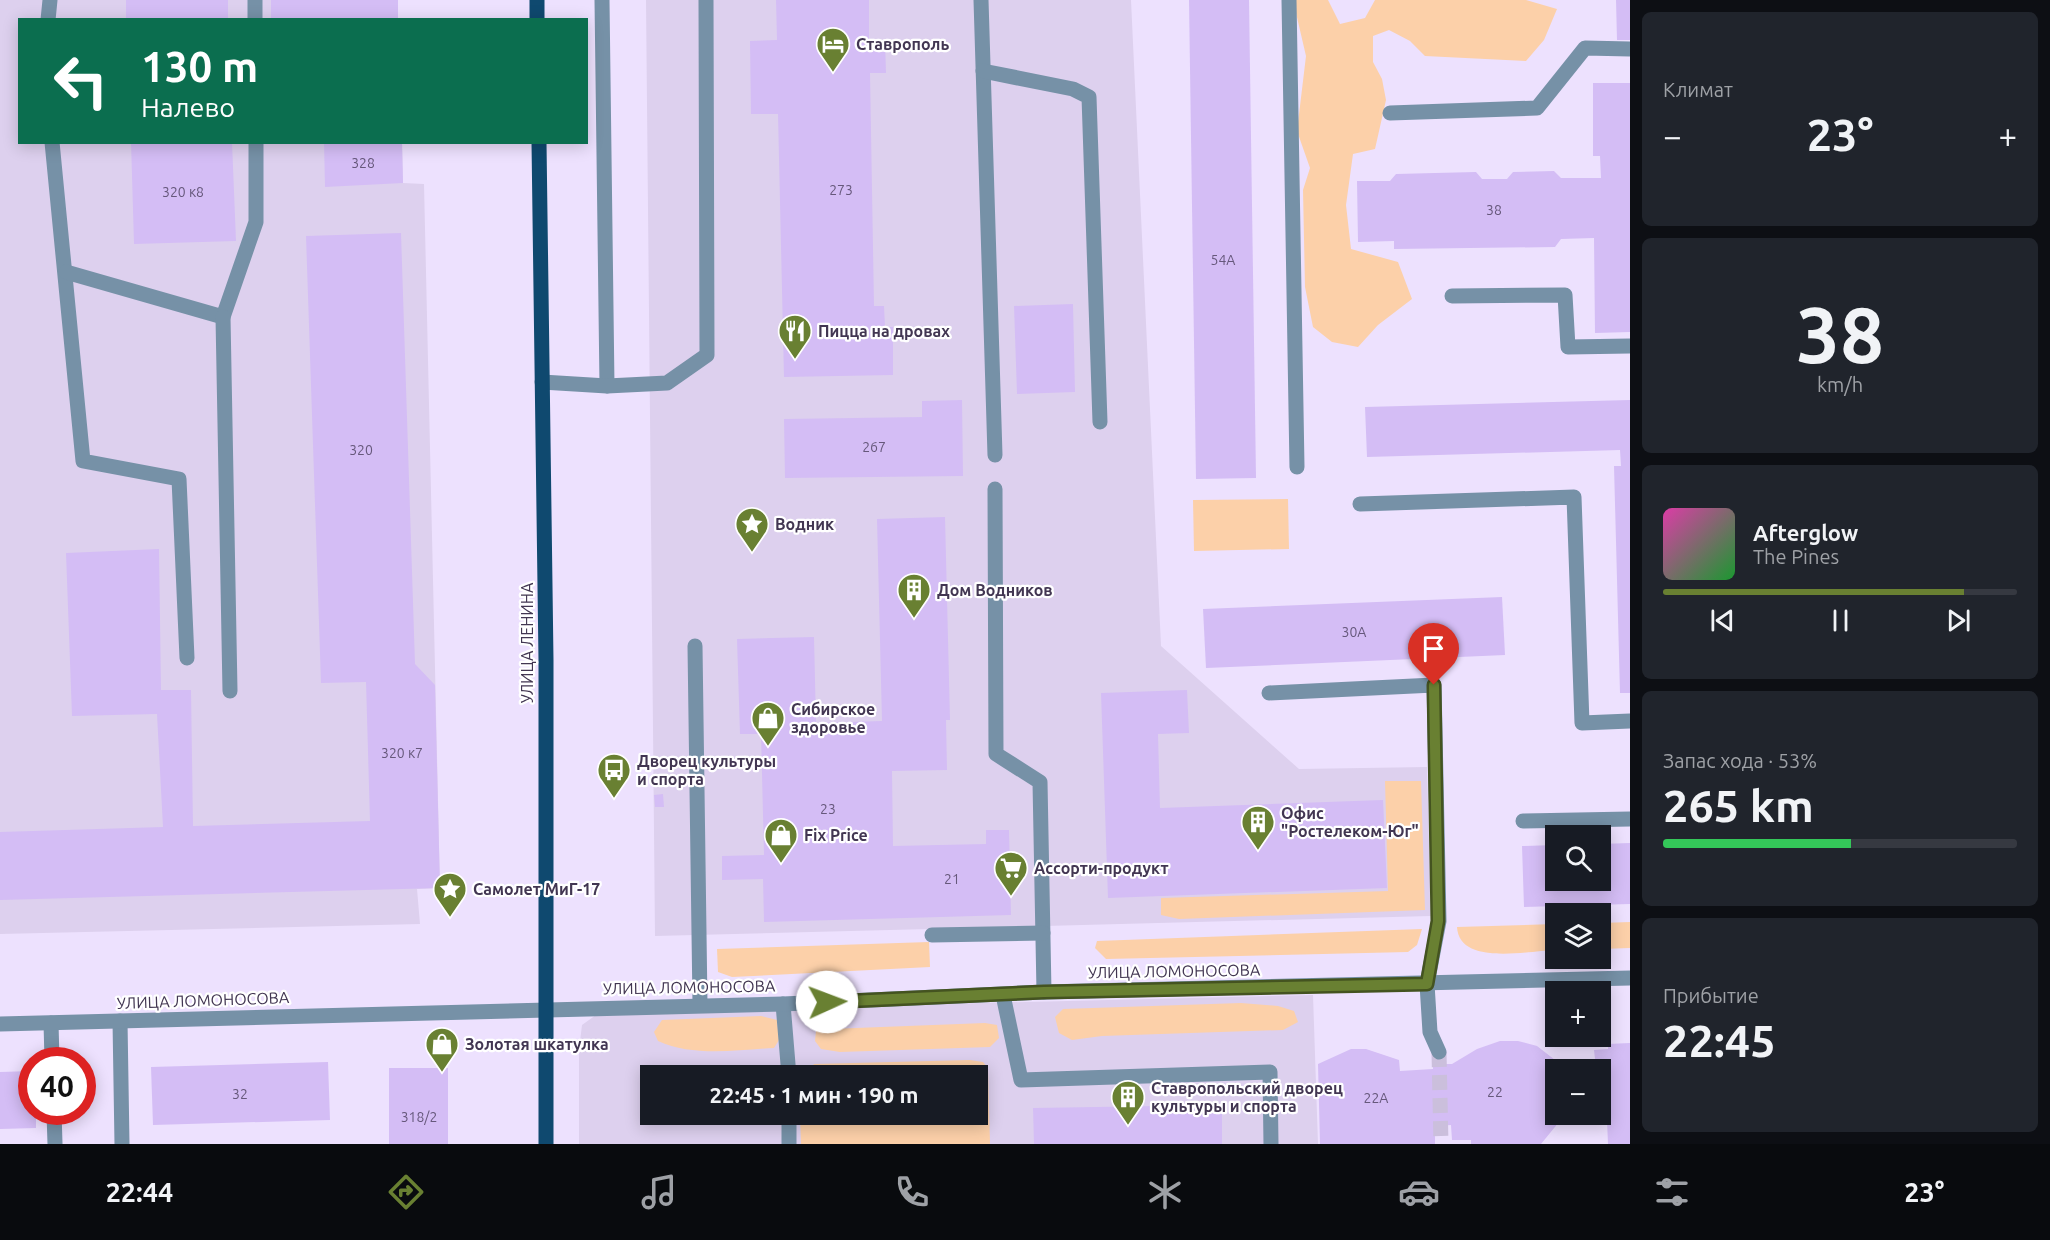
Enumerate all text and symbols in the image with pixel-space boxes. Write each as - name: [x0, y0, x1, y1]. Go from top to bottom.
- hotel icon: Ставрополь: [815, 26, 851, 73]
- place label: Ставрополь: [856, 35, 949, 53]
- icon: left: [42, 42, 120, 120]
- text: 130 m: [141, 43, 258, 90]
- text: Климат: [1663, 78, 1733, 101]
- text: Налево: [141, 92, 235, 122]
- text: 23°: [1807, 109, 1873, 160]
- text: −: [1663, 117, 1682, 154]
- text: +: [1998, 117, 2017, 154]
- house number: 328: [351, 155, 375, 171]
- house number: 273: [829, 182, 853, 198]
- house number: 320 к8: [162, 184, 204, 200]
- house number: 38: [1486, 202, 1502, 218]
- house number: 54А: [1211, 252, 1235, 268]
- text: 38: [1796, 290, 1884, 378]
- restaurant icon: Пицца на дровах: [777, 313, 813, 360]
- place label: Пицца на дровах: [818, 322, 950, 340]
- text: km/h: [1817, 373, 1863, 396]
- house number: 267: [862, 439, 886, 455]
- house number: 320: [349, 442, 373, 458]
- place icon: Водник: [734, 506, 770, 553]
- place label: Водник: [775, 515, 834, 533]
- text: Afterglow: [1753, 520, 1858, 545]
- text: The Pines: [1753, 545, 1839, 568]
- building icon: Дом Водников: [896, 572, 932, 619]
- place label: Дом Водников: [937, 581, 1053, 599]
- street label: УЛИЦА ЛЕНИНА: [518, 582, 536, 703]
- icon: previous: [1706, 604, 1739, 637]
- icon: pause: [1824, 604, 1857, 637]
- icon: next: [1942, 604, 1975, 637]
- pin: [1408, 623, 1459, 685]
- house number: 30А: [1342, 624, 1366, 640]
- icon: arrive: [1417, 632, 1450, 665]
- shop icon: Сибирское здоровье: [750, 700, 786, 747]
- place label: Сибирское здоровье: [791, 700, 875, 736]
- house number: 320 к7: [381, 745, 423, 761]
- text: Запас хода · 53%: [1663, 749, 1817, 772]
- bus stop icon: Дворец культуры и спорта: [596, 752, 632, 799]
- place label: Дворец культуры и спорта: [637, 752, 776, 788]
- text: 265 km: [1663, 780, 1814, 831]
- house number: 23: [820, 801, 836, 817]
- building icon: Офис "Ростелеком-Юг": [1240, 804, 1276, 851]
- place label: Офис "Ростелеком-Юг": [1281, 804, 1419, 840]
- shop icon: Fix Price: [763, 817, 799, 864]
- map controls: [1545, 825, 1611, 1125]
- button: search: [1545, 825, 1611, 891]
- place label: Fix Price: [804, 826, 868, 844]
- supermarket icon: Ассорти-продукт: [993, 850, 1029, 897]
- place label: Ассорти-продукт: [1034, 859, 1169, 877]
- place icon: Самолет МиГ-17: [432, 871, 468, 918]
- house number: 21: [944, 871, 960, 887]
- place label: Самолет МиГ-17: [473, 880, 600, 898]
- button: layers: [1545, 903, 1611, 969]
- street label: УЛИЦА ЛОМОНОСОВА: [1088, 960, 1261, 982]
- position arrow: [795, 970, 859, 1034]
- street label: УЛИЦА ЛОМОНОСОВА: [603, 976, 776, 998]
- button: +: [1545, 981, 1611, 1047]
- text: Прибытие: [1663, 984, 1759, 1007]
- street label: УЛИЦА ЛОМОНОСОВА: [117, 988, 290, 1012]
- text: 22:45: [1663, 1015, 1776, 1066]
- shop icon: Золотая шкатулка: [424, 1026, 460, 1073]
- place label: Золотая шкатулка: [465, 1035, 609, 1053]
- speed limit sign: 40: [18, 1047, 96, 1125]
- button: −: [1545, 1059, 1611, 1125]
- building icon: Ставропольский дворец культуры и спорта: [1110, 1079, 1146, 1126]
- place label: Ставропольский дворец культуры и спорта: [1151, 1079, 1343, 1115]
- text: 22:45 · 1 мин · 190 m: [710, 1082, 918, 1107]
- house number: 22: [1487, 1084, 1503, 1100]
- house number: 32: [232, 1086, 248, 1102]
- house number: 22А: [1364, 1090, 1388, 1106]
- house number: 318/2: [401, 1109, 437, 1125]
- icon: directions: [385, 1171, 427, 1213]
- icon: music: [638, 1171, 680, 1213]
- icon: phone: [891, 1171, 933, 1213]
- icon: climate: [1144, 1171, 1186, 1213]
- icon: car: [1398, 1171, 1440, 1213]
- icon: filters: [1651, 1171, 1693, 1213]
- text: 22:44: [106, 1177, 173, 1207]
- text: 23°: [1904, 1177, 1944, 1207]

